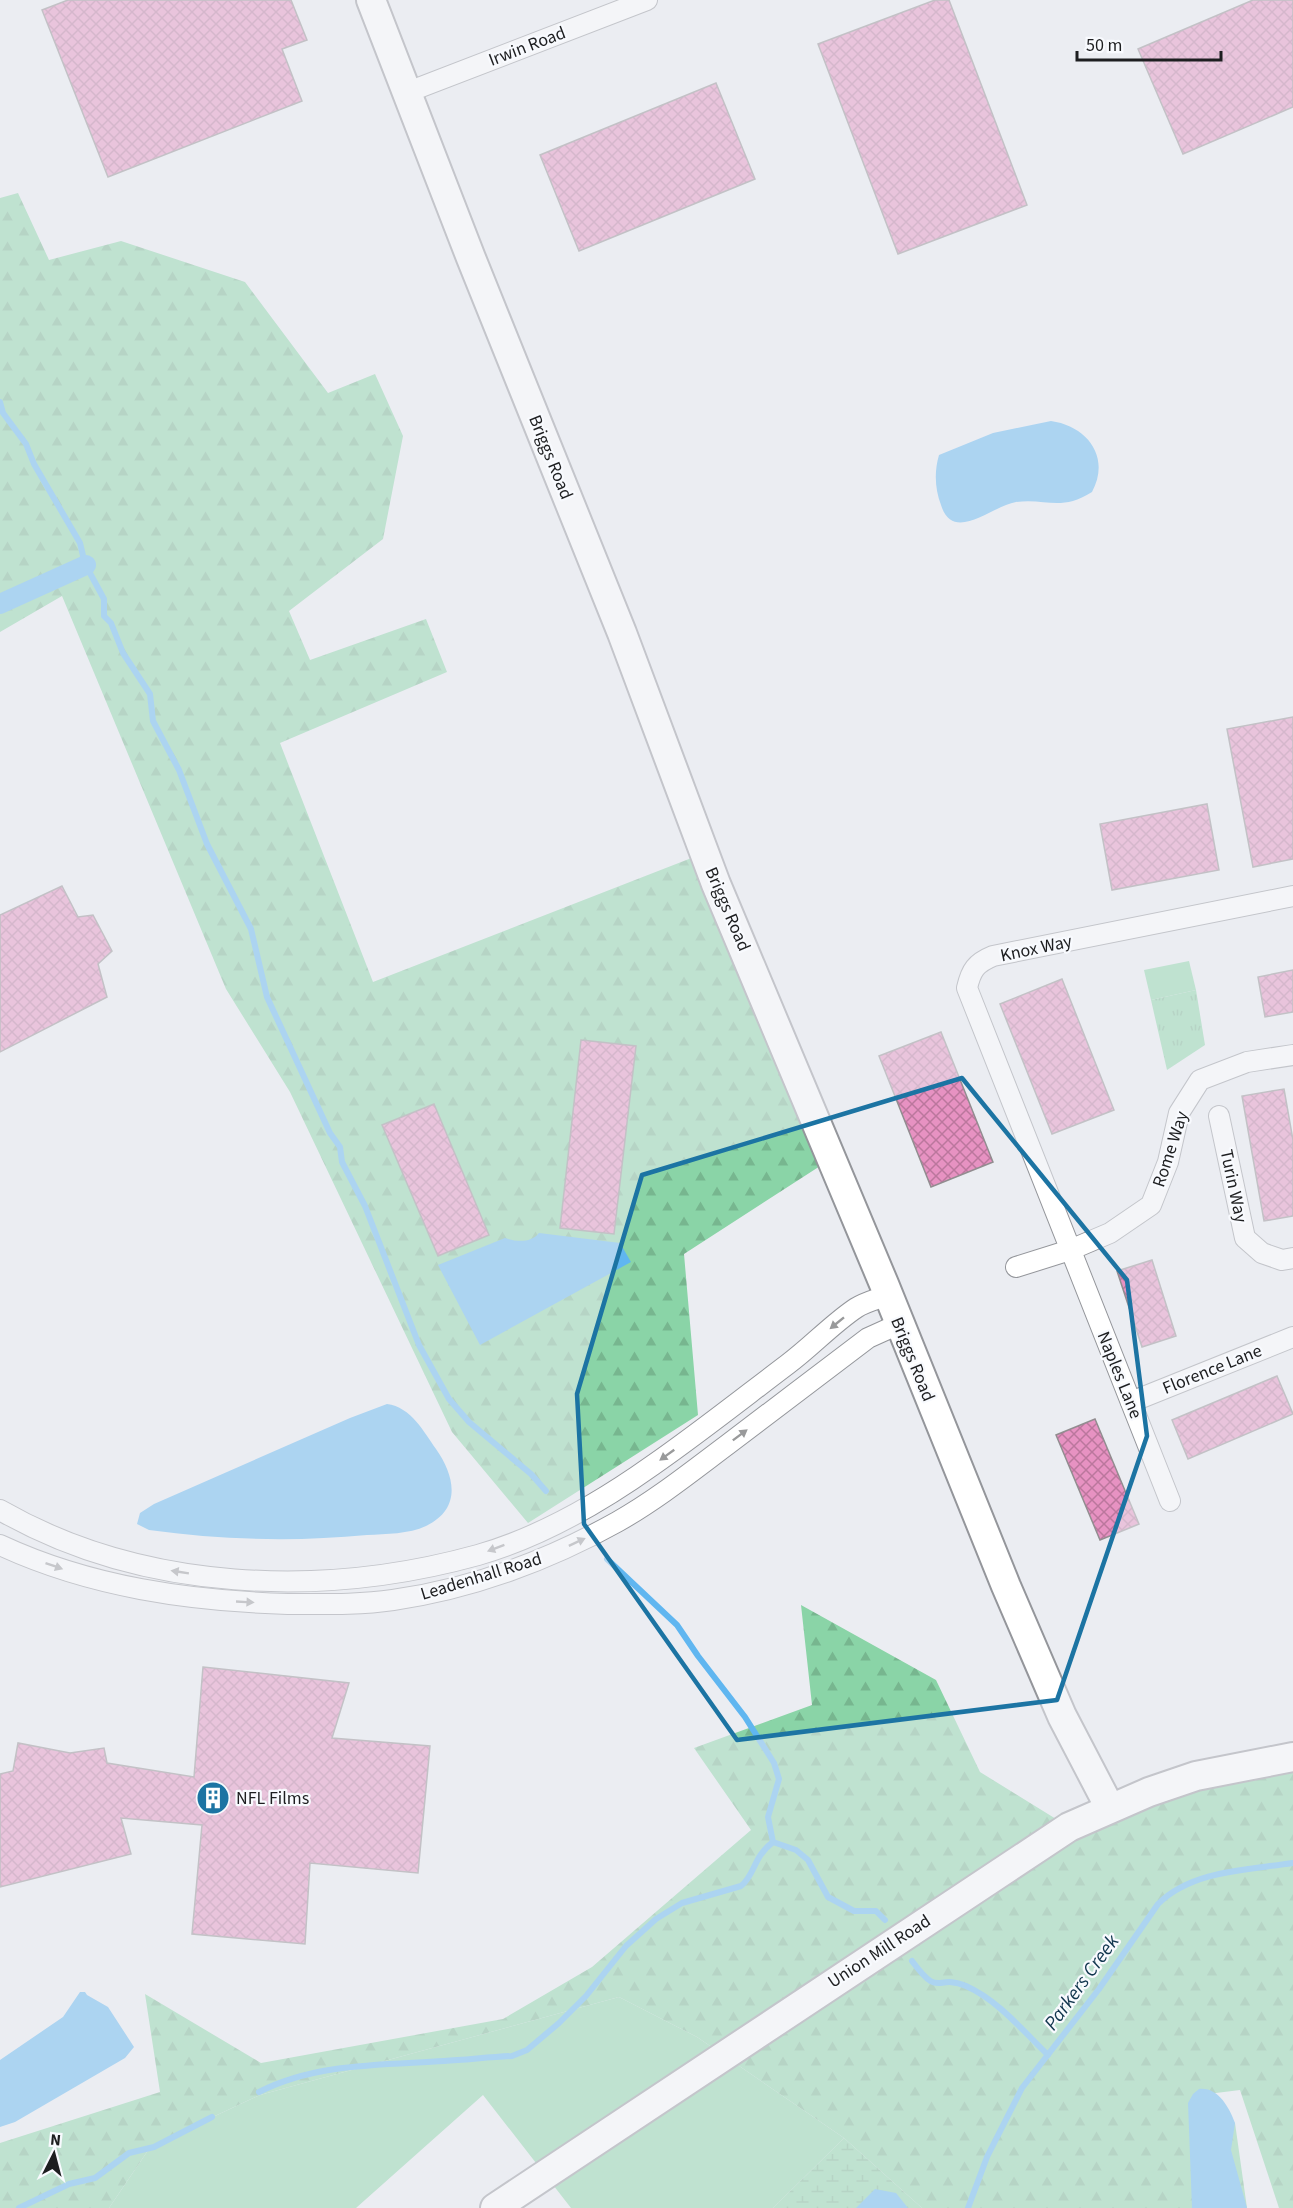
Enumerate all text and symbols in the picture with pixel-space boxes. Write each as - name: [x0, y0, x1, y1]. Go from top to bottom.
- street label: Irwin Road: [485, 20, 569, 73]
- scale bar: [1077, 24, 1221, 62]
- text: 50 m: [1086, 33, 1122, 58]
- street label: Briggs Road: [522, 411, 579, 503]
- street label: Briggs Road: [699, 863, 756, 955]
- street label: Knox Way: [998, 929, 1075, 968]
- street label: Rome Way: [1146, 1107, 1195, 1190]
- street label: Turin Way: [1214, 1147, 1254, 1226]
- street label: Briggs Road: [884, 1313, 941, 1405]
- one-way arrow: [830, 1317, 845, 1329]
- street label: Naples Lane: [1091, 1328, 1148, 1423]
- street label: Florence Lane: [1159, 1338, 1266, 1401]
- one-way arrow: [731, 1429, 747, 1441]
- one-way arrow: [659, 1449, 674, 1461]
- one-way arrow: [569, 1537, 586, 1546]
- one-way arrow: [487, 1544, 505, 1553]
- street label: Leadenhall Road: [418, 1546, 545, 1607]
- one-way arrow: [45, 1562, 63, 1571]
- one-way arrow: [170, 1568, 189, 1577]
- one-way arrow: [236, 1598, 255, 1607]
- building icon: NFL Films: [195, 1780, 231, 1816]
- place label: NFL Films: [236, 1786, 309, 1811]
- street label: Union Mill Road: [823, 1909, 936, 1994]
- water label: Parkers Creek: [1038, 1929, 1126, 2036]
- north arrow: [24, 2124, 84, 2184]
- text: N: [49, 2129, 62, 2152]

